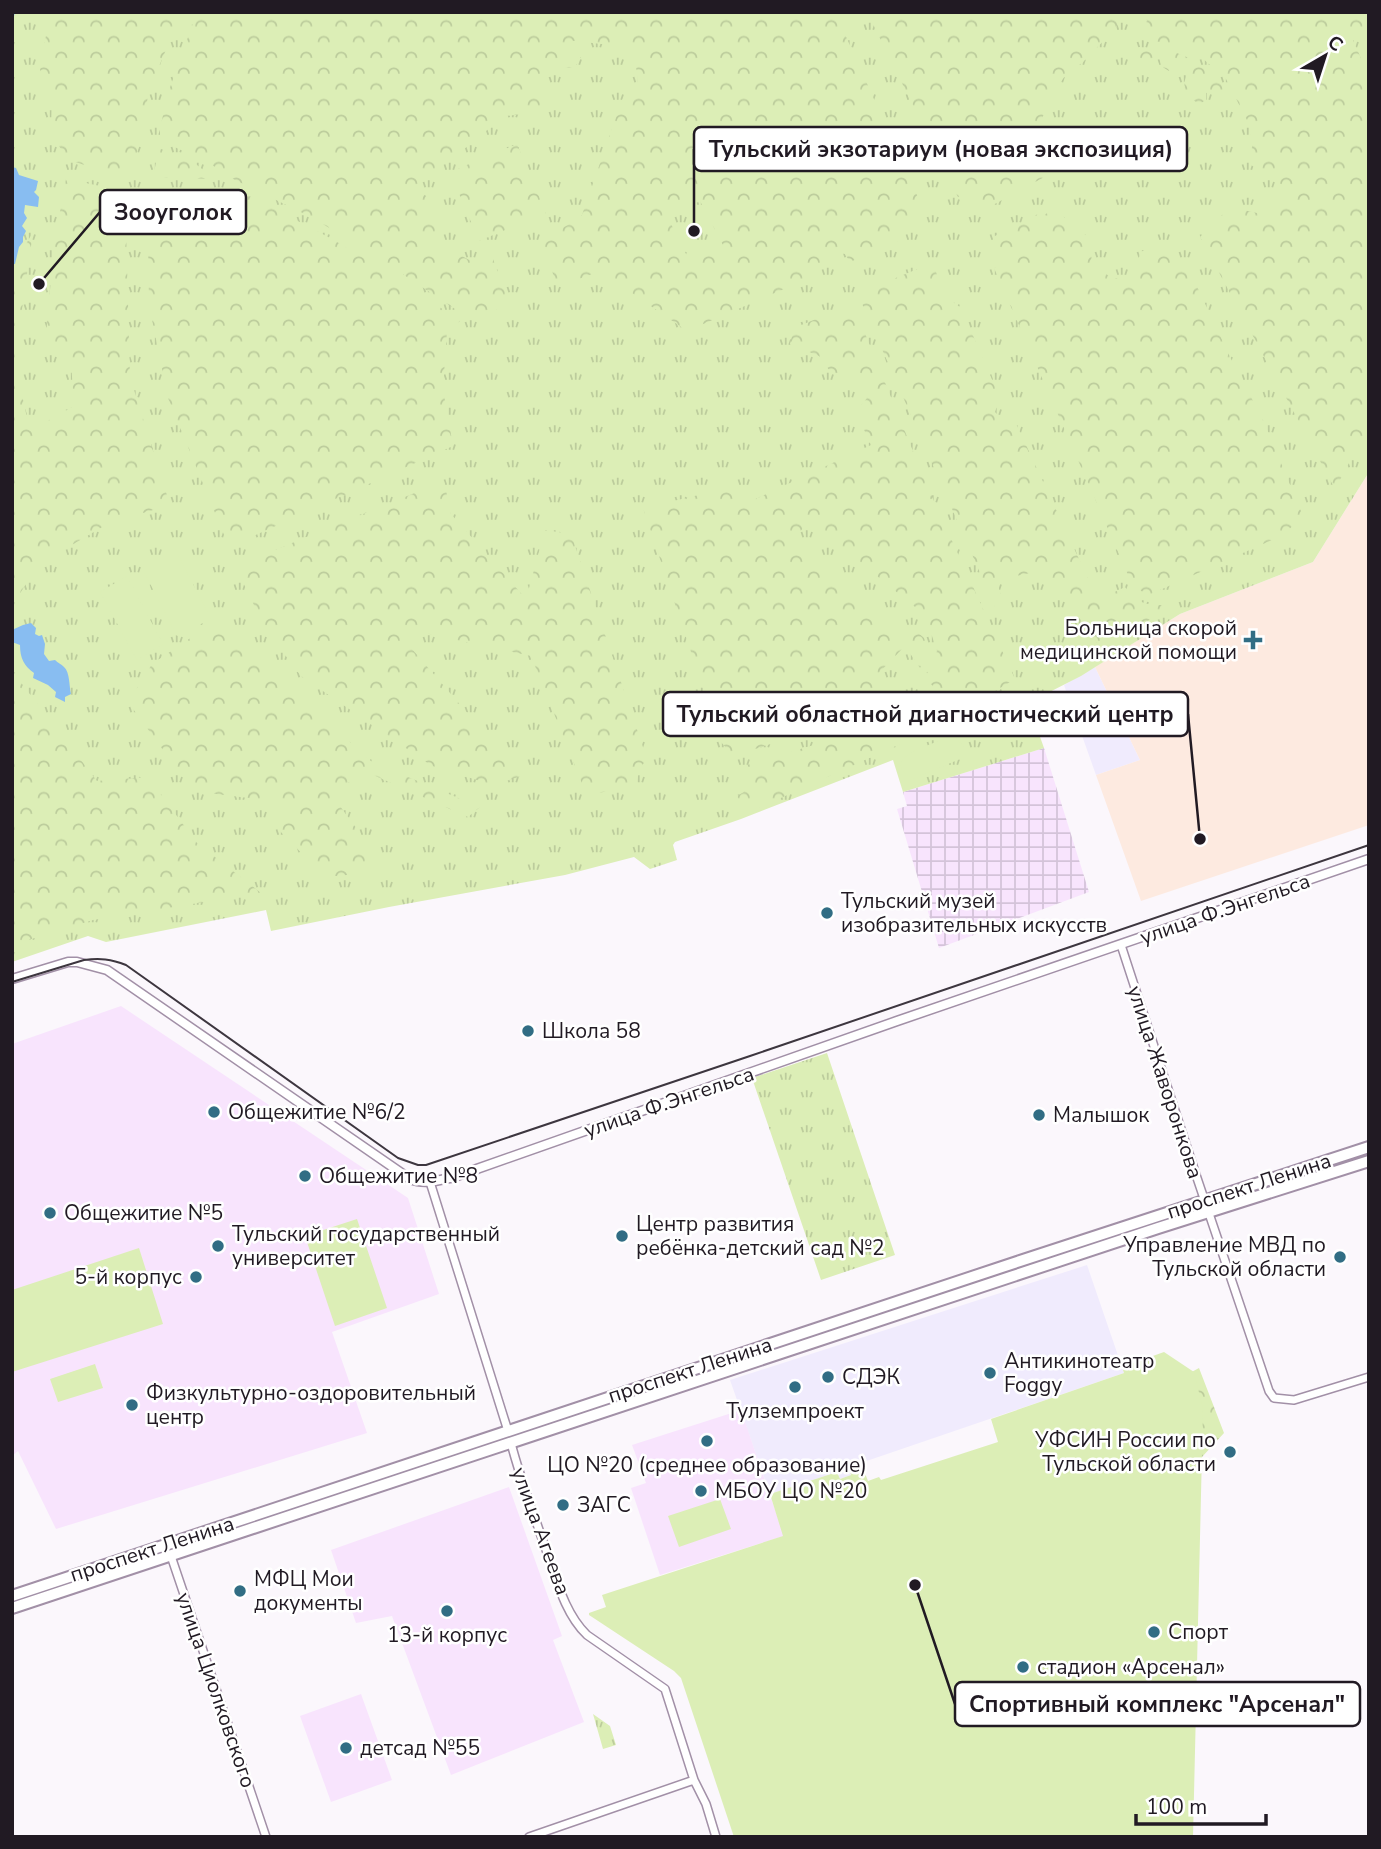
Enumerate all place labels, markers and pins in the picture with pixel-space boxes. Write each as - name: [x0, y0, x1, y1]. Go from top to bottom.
- callout: Тульский экзотариум (новая экспозиция): [694, 127, 1187, 171]
- callout: Зооуголок: [100, 190, 246, 234]
- place label: Больница скорой медицинской помощи: [1020, 614, 1237, 666]
- marker: Больница скорой медицинской помощи: [1243, 630, 1263, 650]
- callout: Тульский областной диагностический центр: [663, 692, 1188, 736]
- place label: Тульский музей изобразительных искусств: [841, 887, 1107, 939]
- marker: Тульский музей изобразительных искусств: [819, 905, 835, 921]
- place label: Школа 58: [542, 1017, 641, 1045]
- marker: Школа 58: [520, 1023, 536, 1039]
- place label: Общежитие №6/2: [228, 1098, 406, 1126]
- place label: Малышок: [1053, 1101, 1150, 1129]
- marker: Общежитие №6/2: [206, 1104, 222, 1120]
- marker: Малышок: [1031, 1107, 1047, 1123]
- place label: Общежитие №8: [319, 1162, 478, 1190]
- marker: Общежитие №8: [297, 1168, 313, 1184]
- place label: Общежитие №5: [64, 1199, 223, 1227]
- marker: Общежитие №5: [42, 1205, 58, 1221]
- place label: Центр развития ребёнка-детский сад №2: [636, 1210, 885, 1262]
- place label: Тульский государственный университет: [232, 1220, 500, 1272]
- marker: Центр развития ребёнка-детский сад №2: [614, 1228, 630, 1244]
- place label: Управление МВД по Тульской области: [1122, 1231, 1326, 1283]
- marker: Тульский государственный университет: [210, 1238, 226, 1254]
- marker: Управление МВД по Тульской области: [1332, 1249, 1348, 1265]
- place label: 5-й корпус: [74, 1263, 182, 1291]
- marker: 5-й корпус: [188, 1269, 204, 1285]
- place label: Антикинотеатр Foggy: [1004, 1347, 1155, 1399]
- place label: СДЭК: [842, 1363, 901, 1391]
- marker: Антикинотеатр Foggy: [982, 1365, 998, 1381]
- marker: СДЭК: [820, 1369, 836, 1385]
- place label: Физкультурно-оздоровительный центр: [146, 1379, 476, 1431]
- marker: Тулземпроект: [787, 1379, 803, 1395]
- marker: Физкультурно-оздоровительный центр: [124, 1397, 140, 1413]
- place label: Тулземпроект: [726, 1397, 864, 1425]
- place label: УФСИН России по Тульской области: [1034, 1426, 1216, 1478]
- marker: ЦО №20 (среднее образование): [699, 1433, 715, 1449]
- marker: УФСИН России по Тульской области: [1222, 1444, 1238, 1460]
- place label: ЦО №20 (среднее образование): [547, 1451, 867, 1479]
- place label: МБОУ ЦО №20: [715, 1477, 867, 1505]
- marker: МБОУ ЦО №20: [693, 1483, 709, 1499]
- place label: ЗАГС: [577, 1491, 631, 1519]
- marker: ЗАГС: [555, 1497, 571, 1513]
- place label: МФЦ Мои документы: [254, 1565, 363, 1617]
- marker: МФЦ Мои документы: [232, 1583, 248, 1599]
- marker: 13-й корпус: [439, 1603, 455, 1619]
- place label: Спорт: [1168, 1618, 1229, 1646]
- place label: 13-й корпус: [387, 1621, 507, 1649]
- marker: Спорт: [1146, 1624, 1162, 1640]
- place label: стадион «Арсенал»: [1037, 1653, 1225, 1681]
- marker: стадион «Арсенал»: [1015, 1659, 1031, 1675]
- callout: Спортивный комплекс "Арсенал": [955, 1682, 1360, 1726]
- place label: детсад №55: [360, 1734, 480, 1762]
- marker: детсад №55: [338, 1740, 354, 1756]

